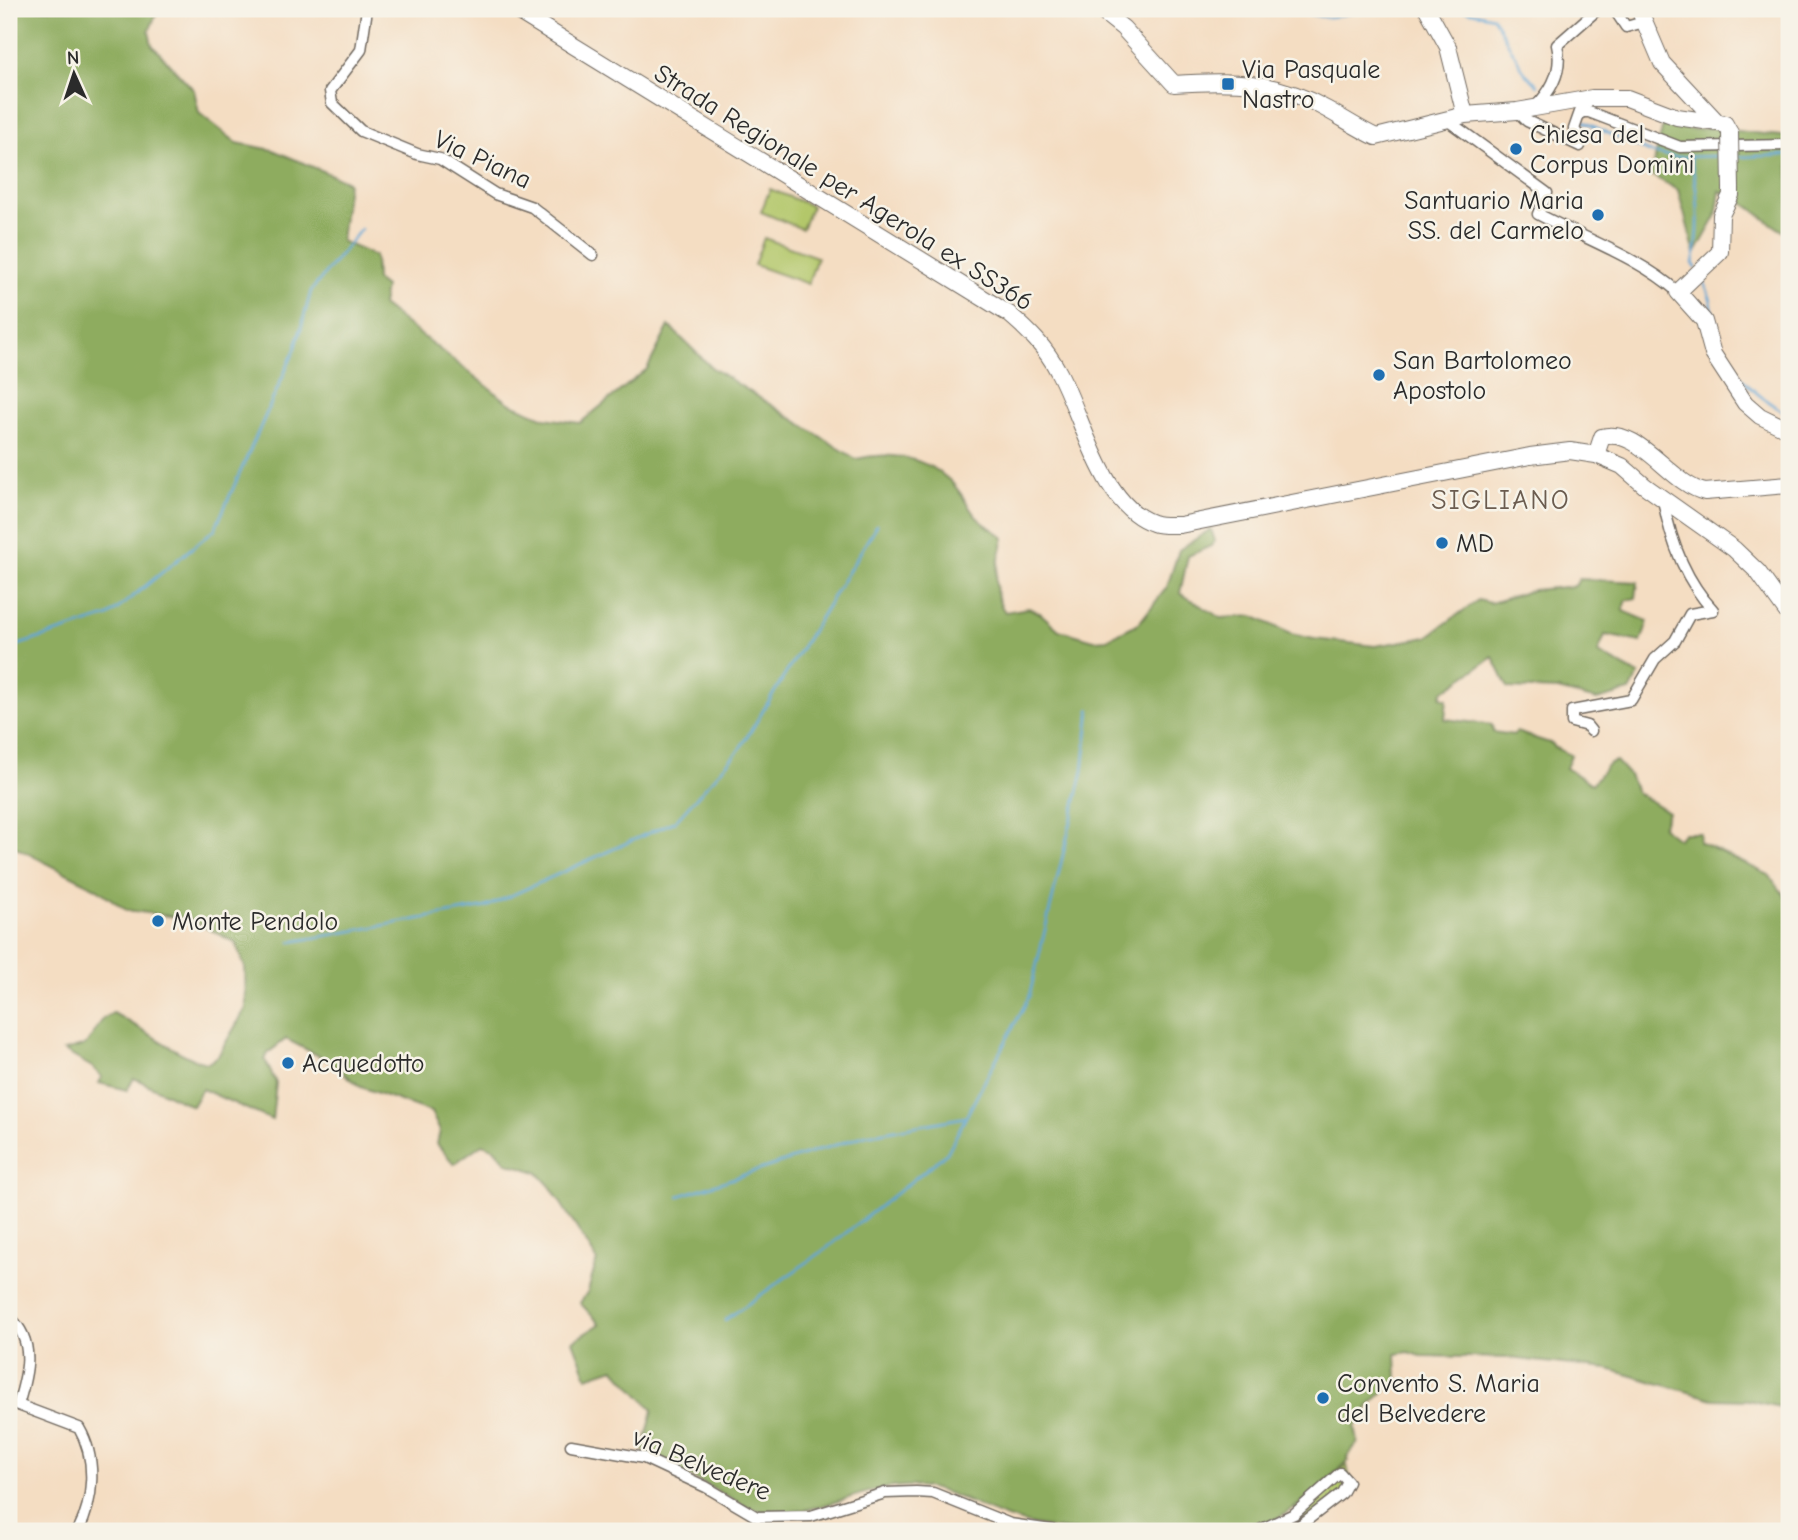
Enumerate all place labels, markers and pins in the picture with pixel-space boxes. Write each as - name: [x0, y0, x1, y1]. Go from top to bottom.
- place label: Via Pasquale Nastro: [1242, 55, 1380, 115]
- marker: Via Pasquale Nastro: [1220, 76, 1236, 92]
- place label: Chiesa del Corpus Domini: [1530, 120, 1694, 180]
- marker: Chiesa del Corpus Domini: [1508, 141, 1524, 157]
- place label: Santuario Maria SS. del Carmelo: [1404, 186, 1584, 246]
- marker: Santuario Maria SS. del Carmelo: [1590, 207, 1606, 223]
- place label: San Bartolomeo Apostolo: [1393, 346, 1572, 406]
- marker: San Bartolomeo Apostolo: [1371, 367, 1387, 383]
- place label: MD: [1456, 529, 1494, 559]
- marker: MD: [1434, 535, 1450, 551]
- place label: Monte Pendolo: [172, 907, 338, 937]
- marker: Monte Pendolo: [150, 913, 166, 929]
- place label: Acquedotto: [302, 1049, 425, 1079]
- marker: Acquedotto: [280, 1055, 296, 1071]
- place label: Convento S. Maria del Belvedere: [1337, 1369, 1540, 1429]
- marker: Convento S. Maria del Belvedere: [1315, 1390, 1331, 1406]

